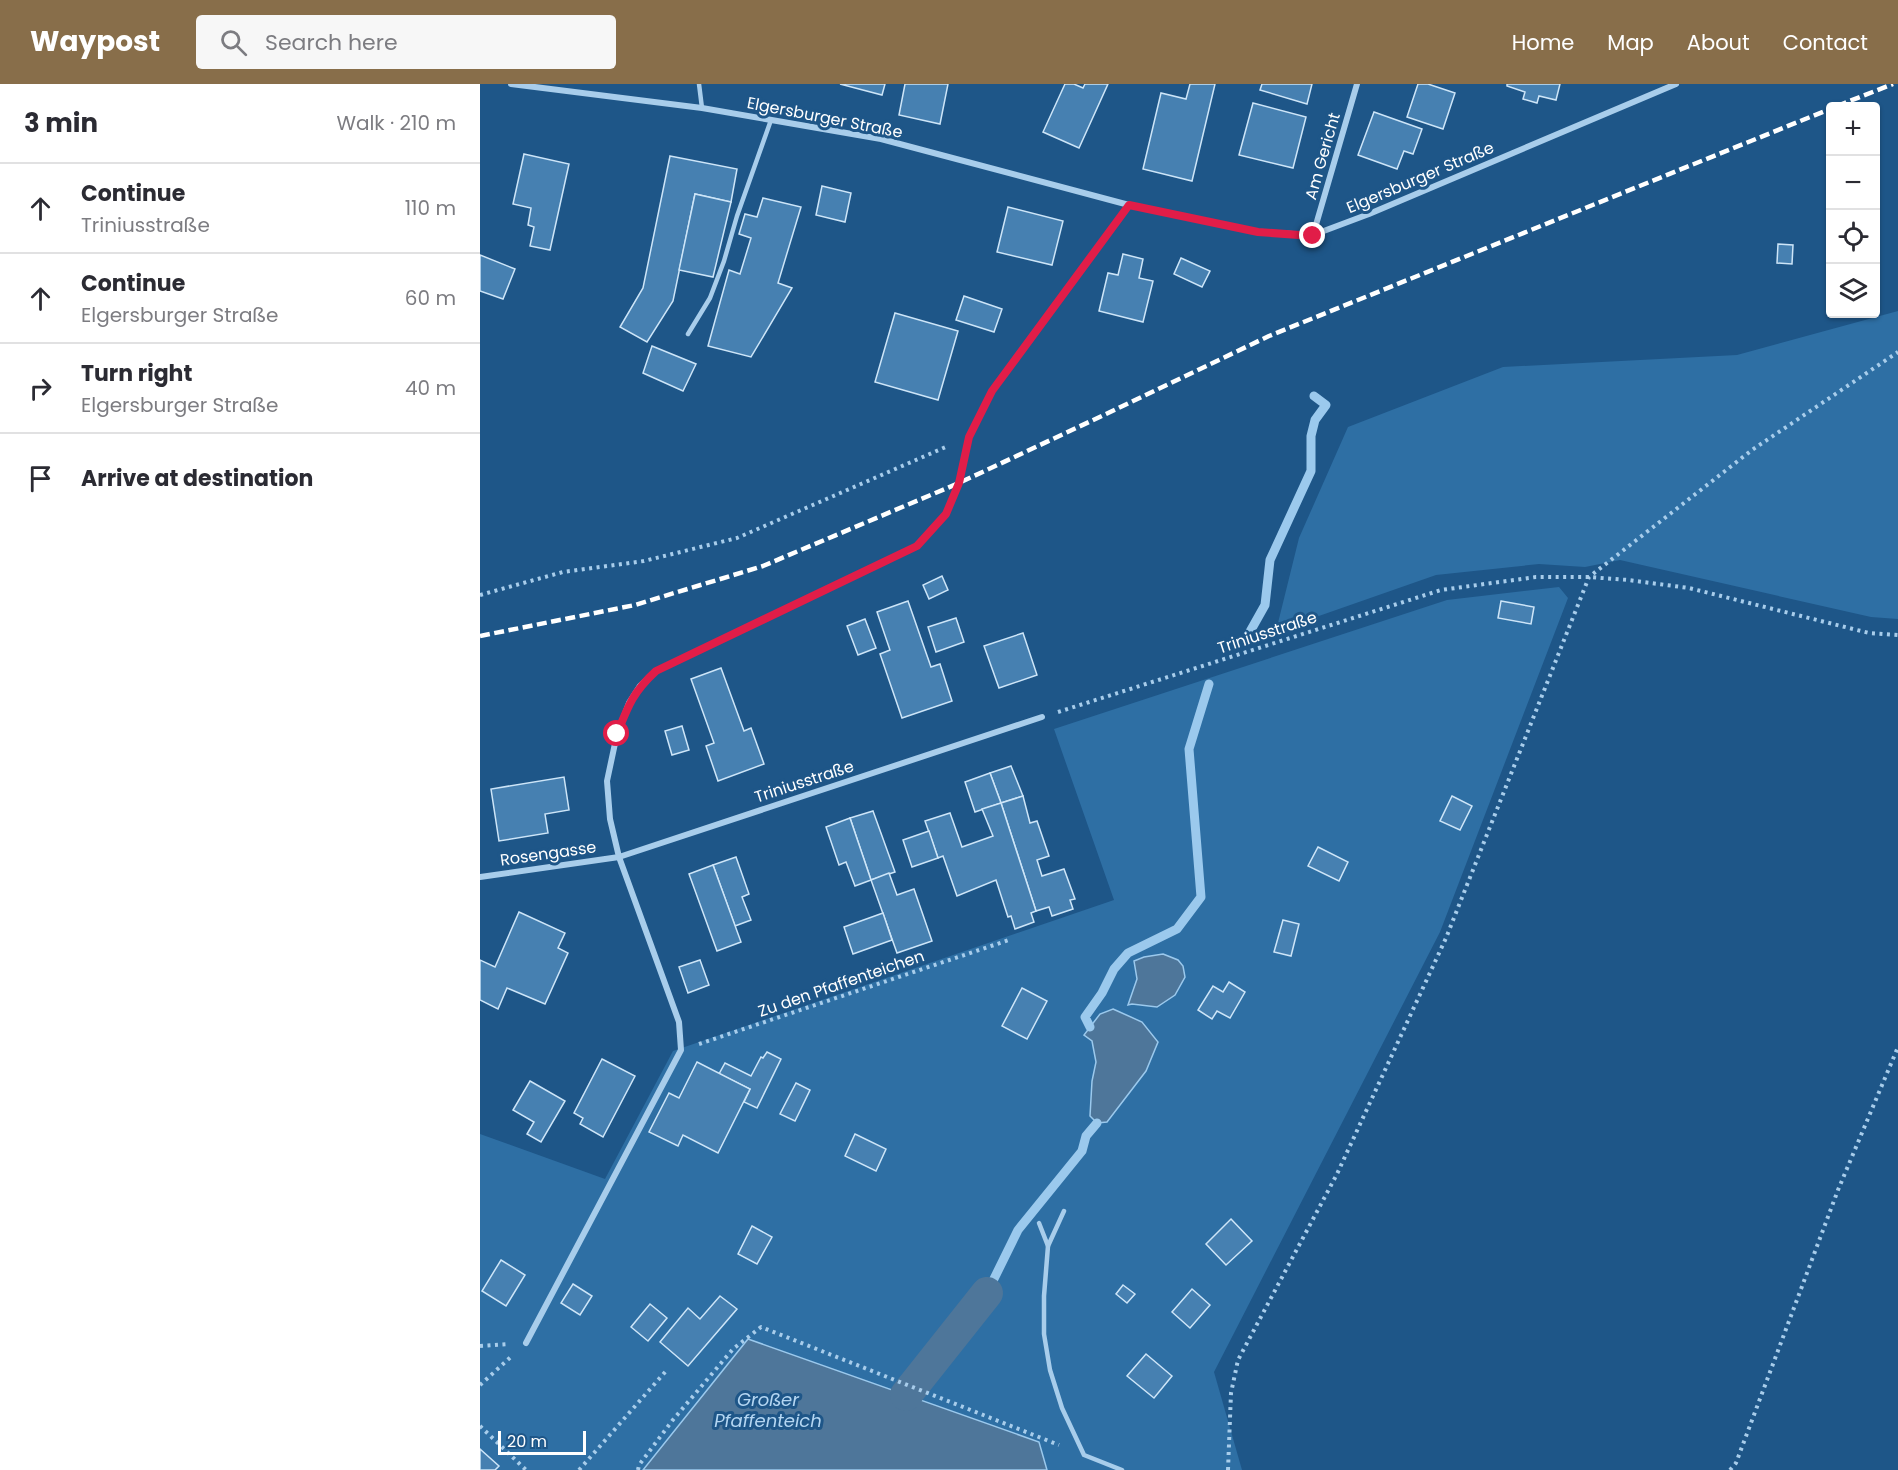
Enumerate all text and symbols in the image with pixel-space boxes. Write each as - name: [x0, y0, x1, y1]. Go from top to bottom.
- search box: [196, 15, 616, 69]
- text: Waypost: [30, 22, 160, 61]
- icon: search: [217, 26, 250, 59]
- text: Search here: [265, 27, 398, 58]
- text: Home: [1512, 28, 1574, 57]
- text: Map: [1607, 28, 1654, 57]
- text: About: [1687, 28, 1750, 57]
- text: Contact: [1783, 28, 1868, 57]
- street label: Elgersburger Straße: [745, 91, 905, 144]
- map controls: [1826, 102, 1880, 318]
- button: +: [1826, 102, 1880, 156]
- text: 3 min: [24, 105, 98, 141]
- text: Walk · 210 m: [336, 109, 456, 137]
- street label: Am Gericht: [1299, 110, 1346, 202]
- street label: Elgersburger Straße: [1343, 136, 1497, 219]
- button: −: [1826, 156, 1880, 210]
- text: Continue: [81, 178, 185, 209]
- icon: ahead: [24, 192, 57, 225]
- text: 110 m: [405, 194, 456, 222]
- button: locate: [1826, 210, 1880, 264]
- text: Triniusstraße: [81, 211, 210, 239]
- route end: [1299, 222, 1325, 248]
- button: layers: [1826, 264, 1880, 318]
- text: Continue: [81, 268, 185, 299]
- icon: ahead: [24, 282, 57, 315]
- text: 60 m: [405, 284, 456, 312]
- text: Elgersburger Straße: [81, 301, 279, 329]
- text: Turn right: [81, 358, 192, 389]
- icon: right: [24, 372, 57, 405]
- text: 40 m: [405, 374, 456, 402]
- text: Elgersburger Straße: [81, 391, 279, 419]
- icon: arrive: [24, 462, 57, 495]
- text: Arrive at destination: [81, 463, 313, 494]
- street label: Triniusstraße: [1215, 606, 1320, 659]
- route start: [603, 720, 629, 746]
- street label: Triniusstraße: [752, 755, 857, 808]
- street label: Rosengasse: [499, 835, 598, 872]
- street label: Zu den Pfaffenteichen: [755, 944, 927, 1023]
- water label: Großer Pfaffenteich: [714, 1387, 822, 1433]
- scale bar: [498, 1428, 586, 1456]
- text: 20 m: [507, 1430, 547, 1453]

